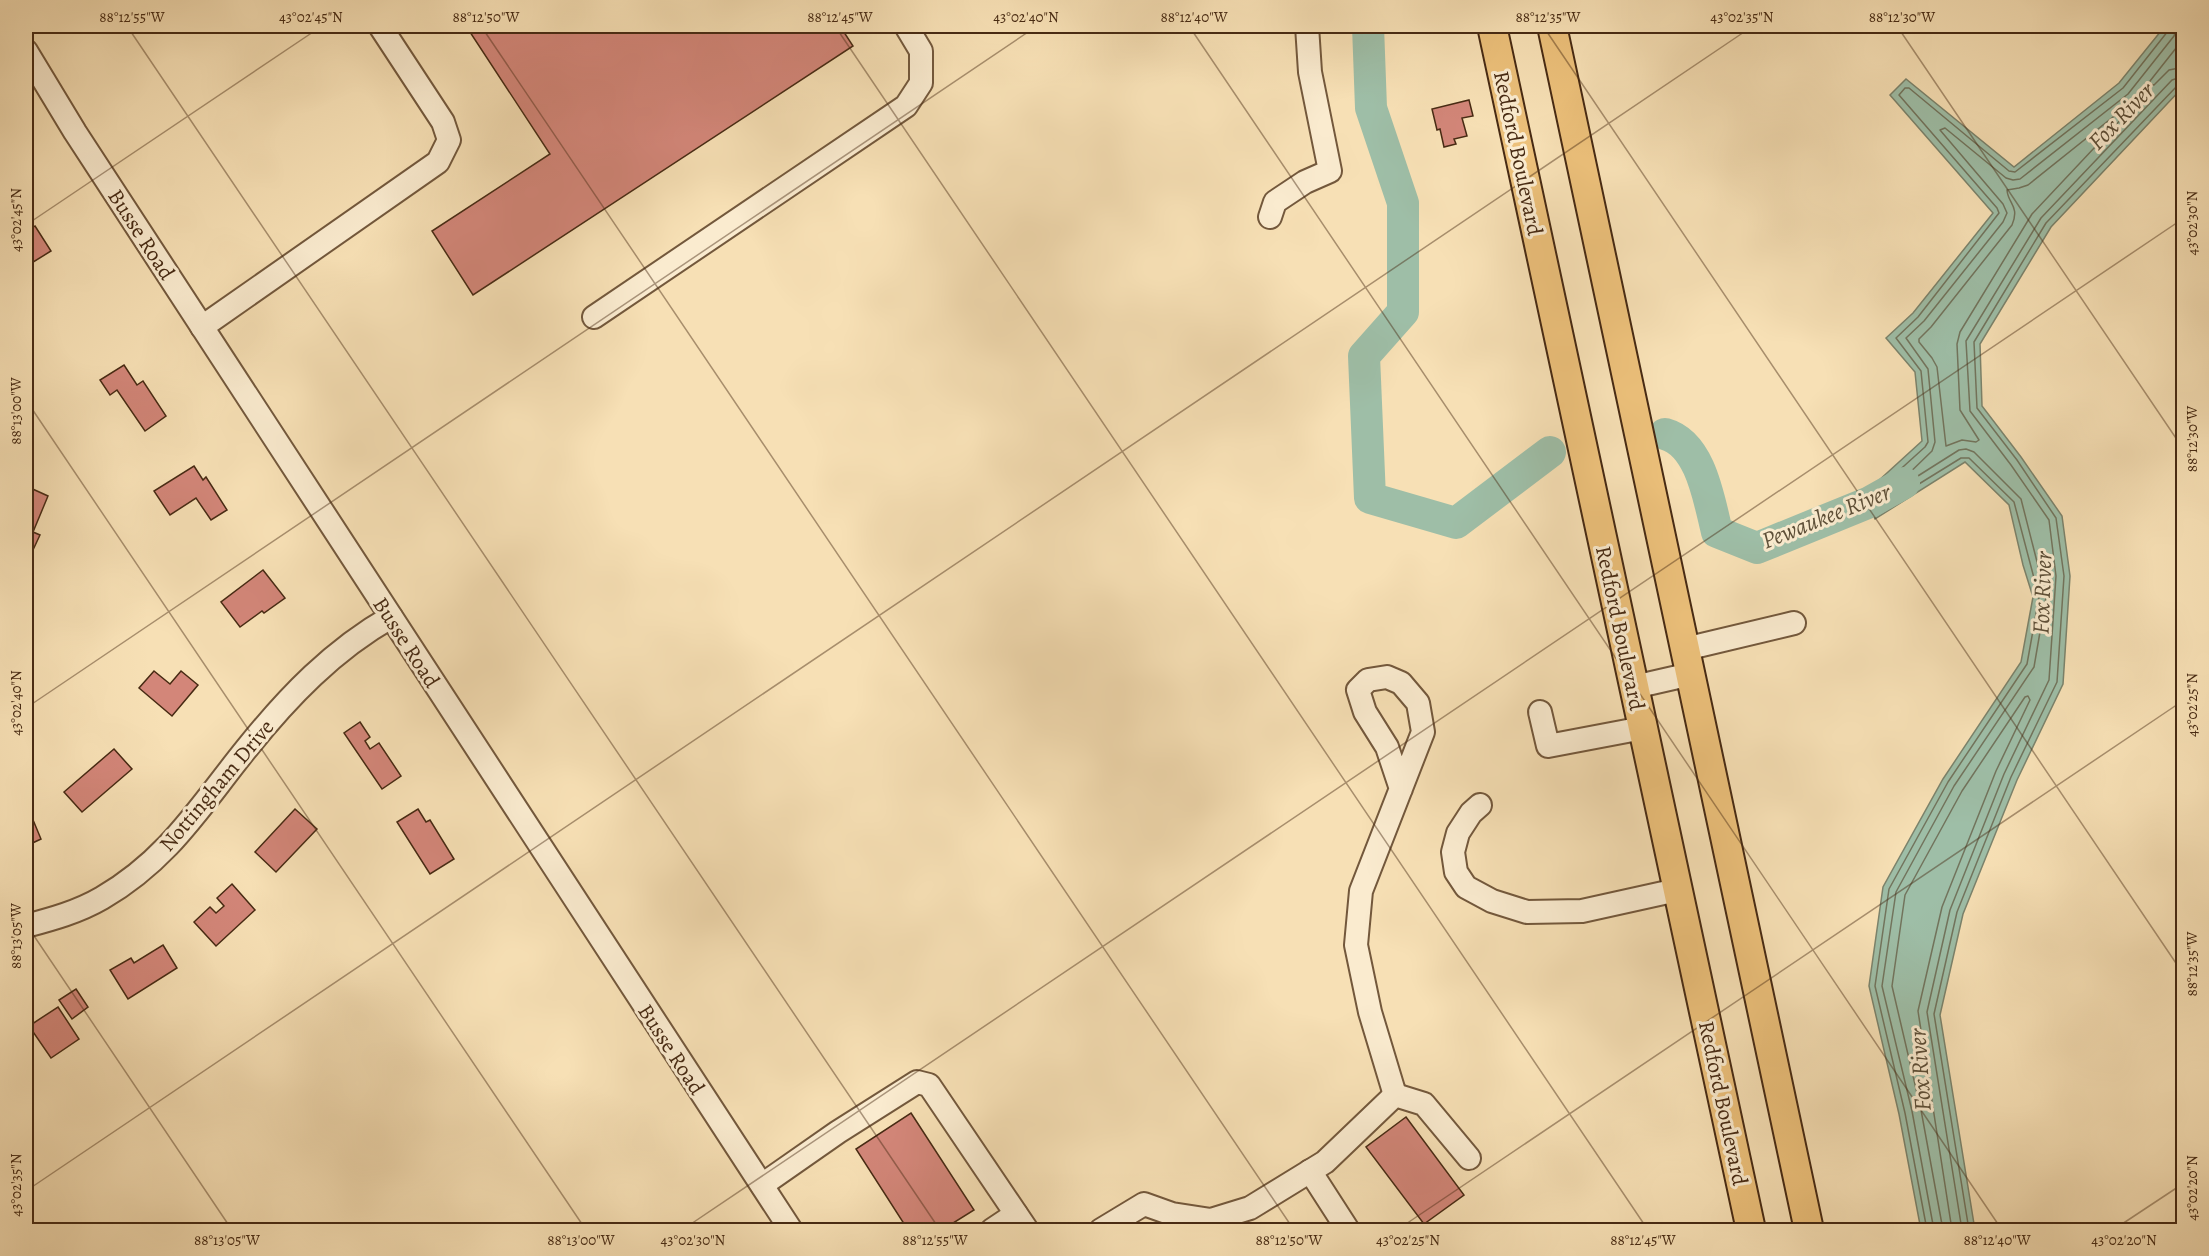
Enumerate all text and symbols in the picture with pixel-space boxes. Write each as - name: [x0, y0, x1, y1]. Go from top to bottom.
- text: 88°12'55"W: [99, 7, 165, 27]
- text: 43°02'45"N: [279, 7, 343, 27]
- text: 88°12'50"W: [453, 7, 519, 27]
- text: 88°12'45"W: [807, 7, 873, 27]
- text: 43°02'40"N: [993, 7, 1059, 27]
- text: 88°12'40"W: [1160, 7, 1228, 27]
- text: 88°12'35"W: [1515, 7, 1581, 27]
- text: 43°02'35"N: [1710, 7, 1774, 27]
- text: 88°12'30"W: [1869, 7, 1935, 27]
- street label: Redford Boulevard: [1486, 68, 1550, 238]
- water label: Fox River: [2081, 75, 2162, 157]
- street label: Busse Road: [101, 183, 182, 286]
- text: 43°02'45"N: [6, 188, 26, 252]
- text: 43°02'30"N: [2182, 190, 2202, 255]
- text: 88°13'00"W: [6, 377, 26, 445]
- text: 88°12'30"W: [2182, 406, 2202, 472]
- water label: Pewaukee River: [1757, 475, 1896, 556]
- street label: Redford Boulevard: [1588, 543, 1652, 713]
- water label: Fox River: [2025, 551, 2059, 635]
- street label: Busse Road: [366, 591, 447, 694]
- text: 43°02'40"N: [6, 670, 26, 736]
- text: 43°02'25"N: [2182, 673, 2202, 737]
- street label: Nottingham Drive: [153, 713, 281, 858]
- text: 88°13'05"W: [6, 903, 26, 969]
- text: 88°12'35"W: [2182, 931, 2202, 997]
- street label: Busse Road: [631, 998, 712, 1101]
- street label: Redford Boulevard: [1691, 1018, 1755, 1188]
- water label: Fox River: [1901, 1027, 1939, 1112]
- text: 43°02'35"N: [6, 1153, 26, 1217]
- text: 43°02'20"N: [2182, 1155, 2202, 1221]
- text: 88°13'05"W: [194, 1230, 260, 1250]
- text: 88°13'00"W: [547, 1230, 615, 1250]
- text: 43°02'30"N: [661, 1230, 726, 1250]
- text: 88°12'55"W: [902, 1230, 968, 1250]
- text: 88°12'50"W: [1256, 1230, 1322, 1250]
- text: 43°02'25"N: [1376, 1230, 1440, 1250]
- text: 88°12'45"W: [1610, 1230, 1676, 1250]
- text: 88°12'40"W: [1963, 1230, 2031, 1250]
- text: 43°02'20"N: [2091, 1230, 2157, 1250]

